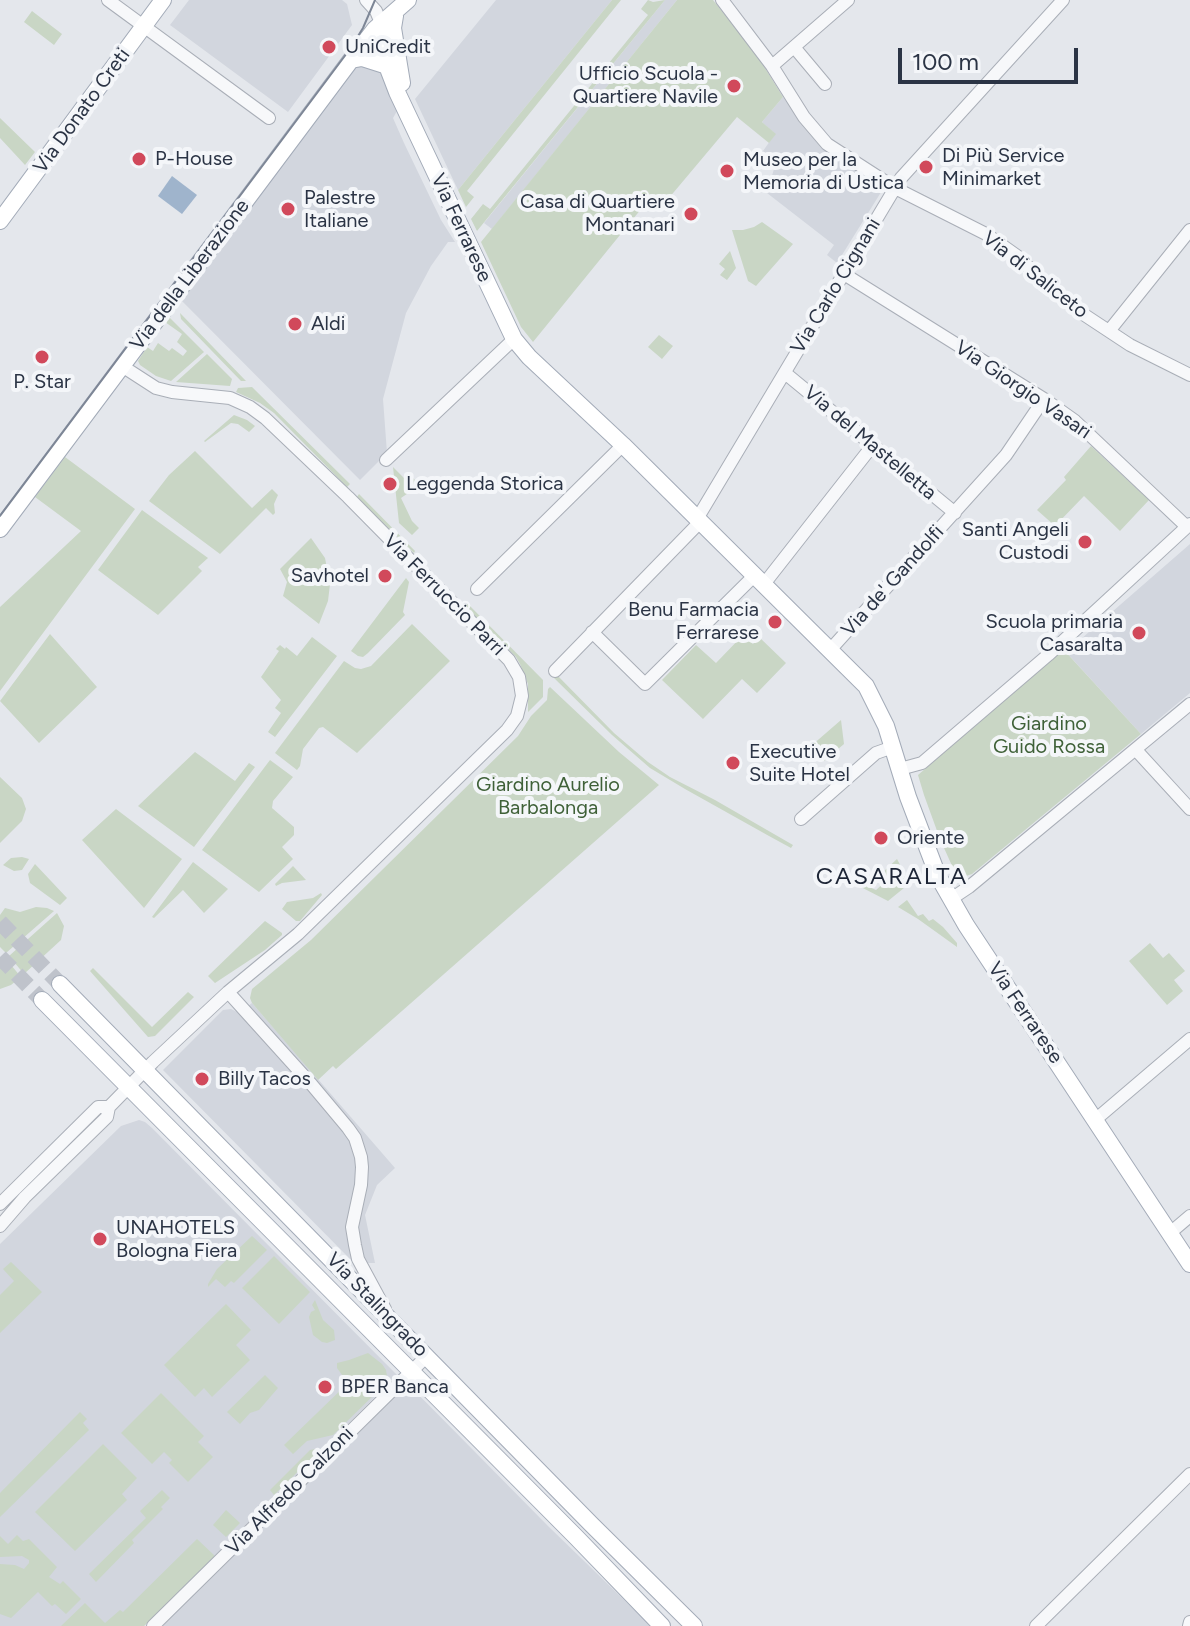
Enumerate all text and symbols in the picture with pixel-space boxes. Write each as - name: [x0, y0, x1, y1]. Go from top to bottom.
- scale bar: [902, 32, 1082, 82]
- place label: UniCredit: [345, 35, 431, 59]
- marker: UniCredit: [320, 38, 338, 56]
- street label: Via Donato Creti: [29, 44, 135, 178]
- text: 100 m: [912, 47, 979, 76]
- place label: Ufficio Scuola - Quartiere Navile: [573, 62, 718, 109]
- marker: Ufficio Scuola - Quartiere Navile: [725, 77, 743, 95]
- place label: Di Più Service Minimarket: [942, 144, 1064, 191]
- place label: P-House: [155, 147, 233, 171]
- place label: Museo per la Memoria di Ustica: [743, 148, 904, 195]
- marker: P-House: [130, 150, 148, 168]
- marker: Di Più Service Minimarket: [917, 158, 935, 176]
- marker: Museo per la Memoria di Ustica: [718, 162, 736, 180]
- street label: Via Ferrarese: [425, 170, 497, 286]
- place label: Palestre Italiane: [304, 186, 375, 233]
- place label: Casa di Quartiere Montanari: [520, 190, 675, 237]
- street label: Via della Liberazione: [125, 195, 255, 355]
- marker: Palestre Italiane: [279, 200, 297, 218]
- marker: Casa di Quartiere Montanari: [682, 205, 700, 223]
- street label: Via Carlo Cignani: [786, 214, 886, 358]
- street label: Via di Saliceto: [977, 226, 1093, 324]
- place label: Aldi: [311, 312, 345, 336]
- marker: Aldi: [286, 315, 304, 333]
- street label: Via Giorgio Vasari: [950, 336, 1096, 444]
- marker: P. Star: [33, 348, 51, 366]
- place label: P. Star: [13, 370, 71, 394]
- street label: Via del Mastelletta: [799, 381, 941, 505]
- place label: Leggenda Storica: [406, 472, 564, 496]
- marker: Leggenda Storica: [381, 475, 399, 493]
- place label: Santi Angeli Custodi: [962, 518, 1069, 565]
- street label: Via de' Gandolfi: [837, 520, 949, 642]
- street label: Via Ferruccio Parri: [378, 529, 510, 661]
- marker: Santi Angeli Custodi: [1076, 533, 1094, 551]
- place label: Savhotel: [291, 564, 369, 588]
- marker: Savhotel: [376, 567, 394, 585]
- place label: Benu Farmacia Ferrarese: [628, 598, 759, 645]
- place label: Scuola primaria Casaralta: [986, 610, 1123, 657]
- marker: Benu Farmacia Ferrarese: [766, 613, 784, 631]
- marker: Scuola primaria Casaralta: [1130, 624, 1148, 642]
- park label: Giardino Guido Rossa: [993, 712, 1105, 759]
- place label: Executive Suite Hotel: [749, 740, 850, 787]
- marker: Executive Suite Hotel: [724, 754, 742, 772]
- park label: Giardino Aurelio Barbalonga: [476, 773, 620, 820]
- place label: Oriente: [897, 826, 964, 850]
- marker: Oriente: [872, 829, 890, 847]
- district label: CASARALTA: [816, 863, 968, 891]
- street label: Via Ferrarese: [982, 958, 1068, 1068]
- place label: Billy Tacos: [218, 1067, 311, 1091]
- marker: Billy Tacos: [193, 1070, 211, 1088]
- place label: UNAHOTELS Bologna Fiera: [116, 1216, 237, 1263]
- marker: UNAHOTELS Bologna Fiera: [91, 1230, 109, 1248]
- street label: Via Stalingrado: [321, 1248, 433, 1362]
- place label: BPER Banca: [341, 1375, 449, 1399]
- marker: BPER Banca: [316, 1378, 334, 1396]
- street label: Via Alfredo Calzoni: [221, 1422, 359, 1560]

